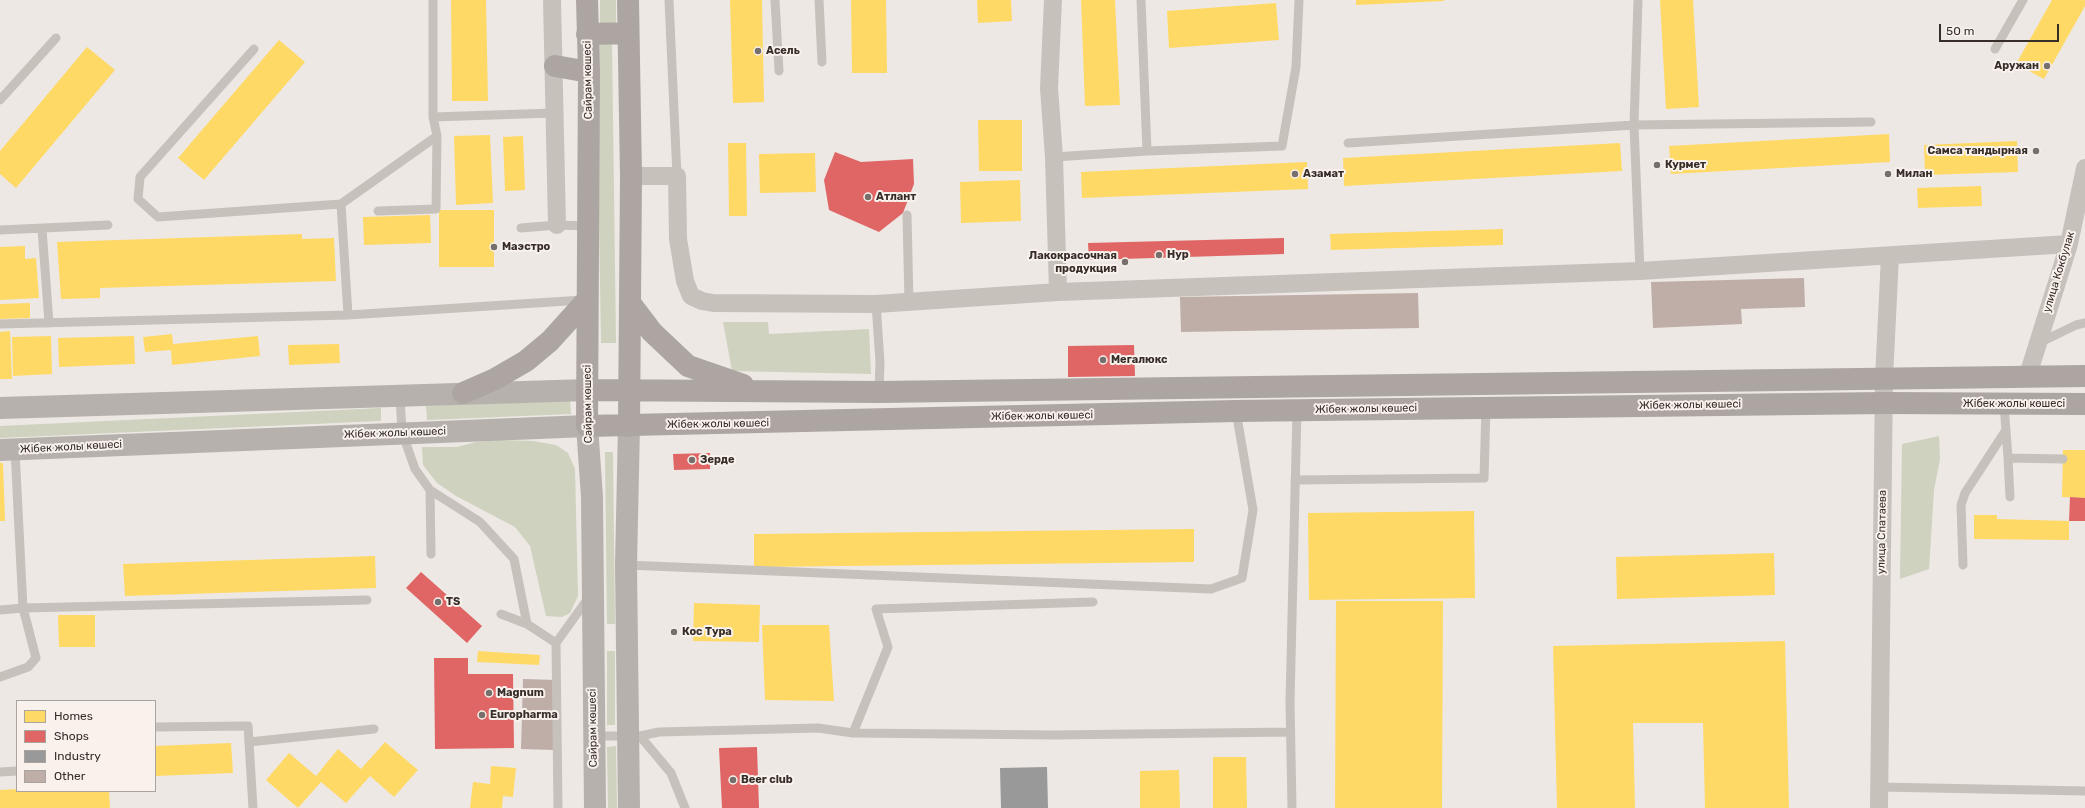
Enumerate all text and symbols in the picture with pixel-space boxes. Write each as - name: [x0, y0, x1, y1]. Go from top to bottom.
- scale bar: [1941, 16, 2061, 42]
- text: 50 m: [1946, 24, 1974, 38]
- street label: Сайрам көшесі: [581, 41, 595, 119]
- place label: Асель: [766, 44, 800, 58]
- marker: Асель: [753, 46, 763, 56]
- place label: Аружан: [1994, 59, 2039, 73]
- marker: Аружан: [2042, 61, 2052, 71]
- place label: Самса тандырная: [1928, 144, 2028, 158]
- marker: Самса тандырная: [2031, 146, 2041, 156]
- place label: Курмет: [1665, 158, 1706, 172]
- marker: Курмет: [1652, 160, 1662, 170]
- place label: Азамат: [1303, 167, 1344, 181]
- place label: Милан: [1896, 167, 1933, 181]
- marker: Азамат: [1290, 169, 1300, 179]
- marker: Милан: [1883, 169, 1893, 179]
- place label: Атлант: [876, 190, 916, 204]
- marker: Атлант: [863, 192, 873, 202]
- street label: улица Кокбулак: [2040, 230, 2078, 314]
- place label: Маэстро: [502, 240, 550, 254]
- marker: Маэстро: [489, 242, 499, 252]
- place label: Нур: [1167, 248, 1189, 262]
- place label: Лакокрасочная продукция: [1029, 249, 1117, 275]
- marker: Нур: [1154, 250, 1164, 260]
- marker: Лакокрасочная продукция: [1120, 257, 1130, 267]
- place label: Мегалюкс: [1111, 353, 1168, 367]
- marker: Мегалюкс: [1098, 355, 1108, 365]
- street label: Сайрам көшесі: [581, 365, 595, 443]
- street label: Жібек жолы көшесі: [1963, 397, 2065, 411]
- street label: Жібек жолы көшесі: [1639, 398, 1741, 412]
- street label: Жібек жолы көшесі: [1315, 402, 1417, 416]
- street label: Жібек жолы көшесі: [991, 409, 1093, 423]
- street label: Жібек жолы көшесі: [667, 417, 769, 431]
- street label: Жібек жолы көшесі: [344, 425, 446, 441]
- street label: Жібек жолы көшесі: [20, 438, 122, 456]
- place label: Зерде: [700, 453, 735, 467]
- marker: Зерде: [687, 455, 697, 465]
- street label: улица Спатаева: [1875, 490, 1889, 574]
- place label: TS: [446, 595, 460, 609]
- marker: TS: [433, 597, 443, 607]
- place label: Кос Тура: [682, 625, 732, 639]
- marker: Кос Тура: [669, 627, 679, 637]
- place label: Magnum: [497, 686, 544, 700]
- marker: Magnum: [484, 688, 494, 698]
- street label: Сайрам көшесі: [586, 689, 600, 767]
- legend: [16, 700, 156, 792]
- place label: Europharma: [490, 708, 558, 722]
- text: Homes: [54, 709, 93, 723]
- marker: Europharma: [477, 710, 487, 720]
- text: Shops: [54, 729, 89, 743]
- text: Industry: [54, 749, 101, 763]
- text: Other: [54, 769, 85, 783]
- place label: Beer club: [741, 773, 793, 787]
- marker: Beer club: [728, 775, 738, 785]

